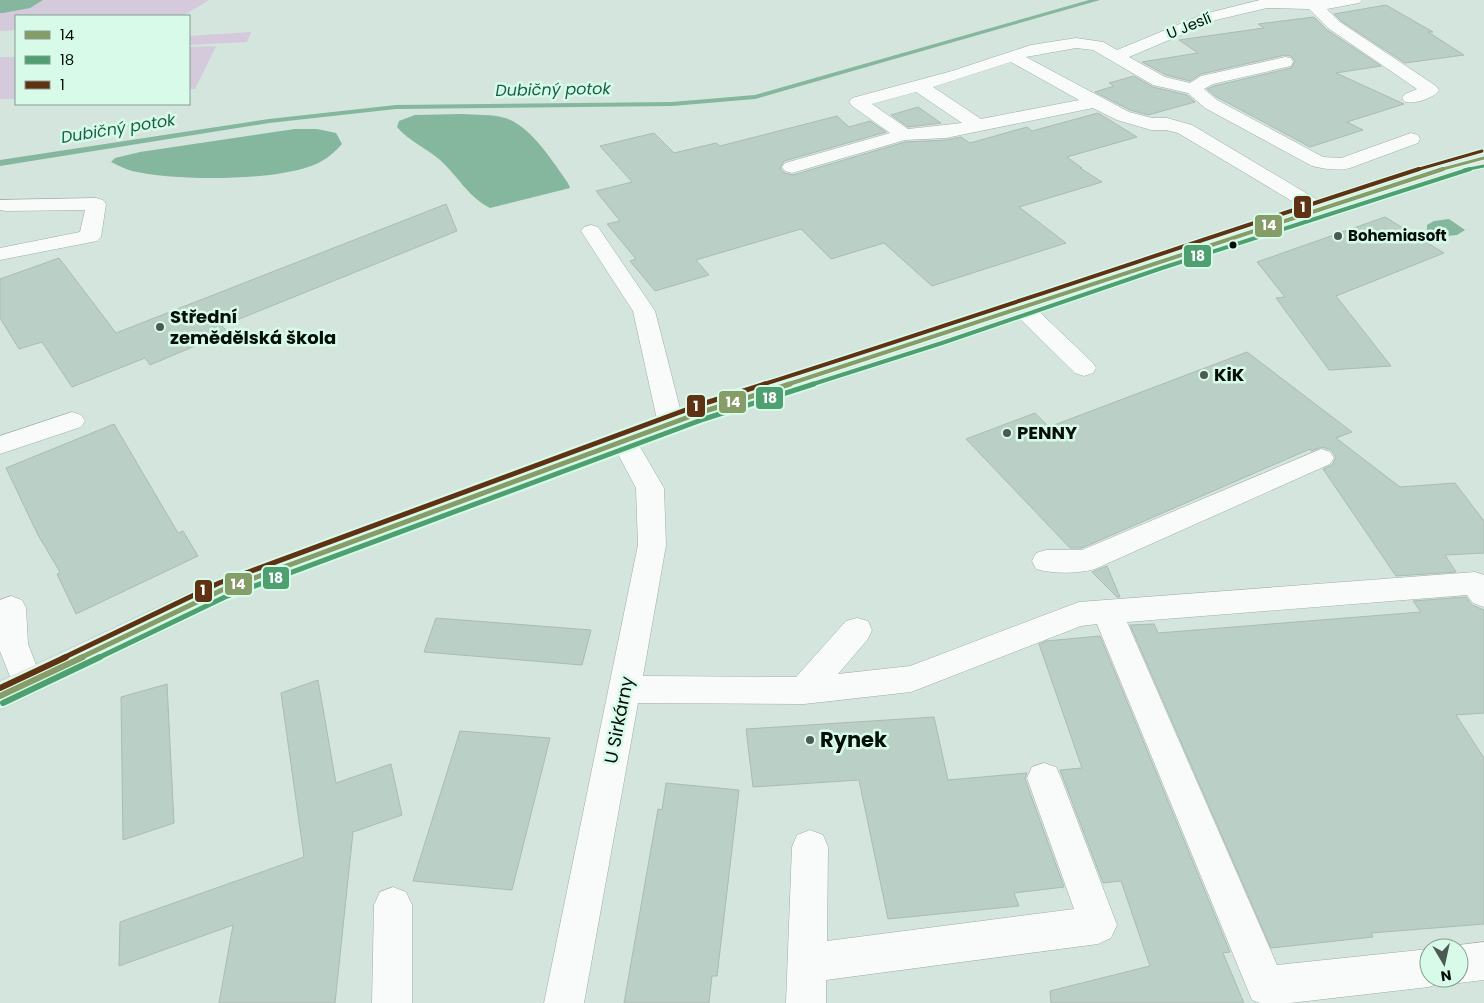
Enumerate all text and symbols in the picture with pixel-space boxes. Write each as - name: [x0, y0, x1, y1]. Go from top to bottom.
- street label: U Jeslí: [1163, 7, 1215, 44]
- legend: [15, 15, 190, 105]
- text: 14: [60, 24, 74, 45]
- text: 18: [60, 49, 74, 70]
- text: 1: [60, 74, 65, 95]
- water label: Dubičný potok: [495, 77, 612, 102]
- water label: Dubičný potok: [59, 108, 178, 149]
- line badge: 1: [1293, 195, 1312, 219]
- text: 1: [1300, 197, 1306, 217]
- line badge: 14: [1254, 214, 1283, 238]
- text: 14: [1262, 215, 1276, 235]
- place label: Bohemiasoft: [1348, 225, 1447, 246]
- marker: Bohemiasoft: [1332, 230, 1344, 242]
- unlabelled marker: [1228, 240, 1238, 250]
- line badge: 18: [1183, 244, 1212, 268]
- text: 18: [1191, 246, 1205, 266]
- place label: Střední zemědělská škola: [170, 304, 336, 350]
- marker: Střední zemědělská škola: [154, 321, 166, 333]
- place label: KiK: [1214, 362, 1245, 387]
- marker: KiK: [1198, 369, 1210, 381]
- line badge: 18: [755, 386, 784, 410]
- text: 18: [763, 388, 777, 408]
- line badge: 14: [718, 390, 747, 414]
- text: 14: [726, 392, 740, 412]
- line badge: 1: [686, 394, 706, 418]
- text: 1: [693, 396, 699, 416]
- place label: PENNY: [1017, 420, 1077, 445]
- marker: PENNY: [1001, 427, 1013, 439]
- line badge: 18: [262, 566, 290, 590]
- text: 18: [269, 568, 283, 588]
- line badge: 14: [224, 572, 253, 596]
- text: 14: [231, 574, 245, 594]
- line badge: 1: [194, 579, 213, 603]
- text: 1: [200, 580, 206, 600]
- street label: U Sirkárny: [598, 674, 639, 766]
- place label: Rynek: [820, 725, 887, 754]
- marker: Rynek: [804, 734, 816, 746]
- north arrow: [1419, 938, 1469, 988]
- text: N: [1439, 965, 1453, 987]

